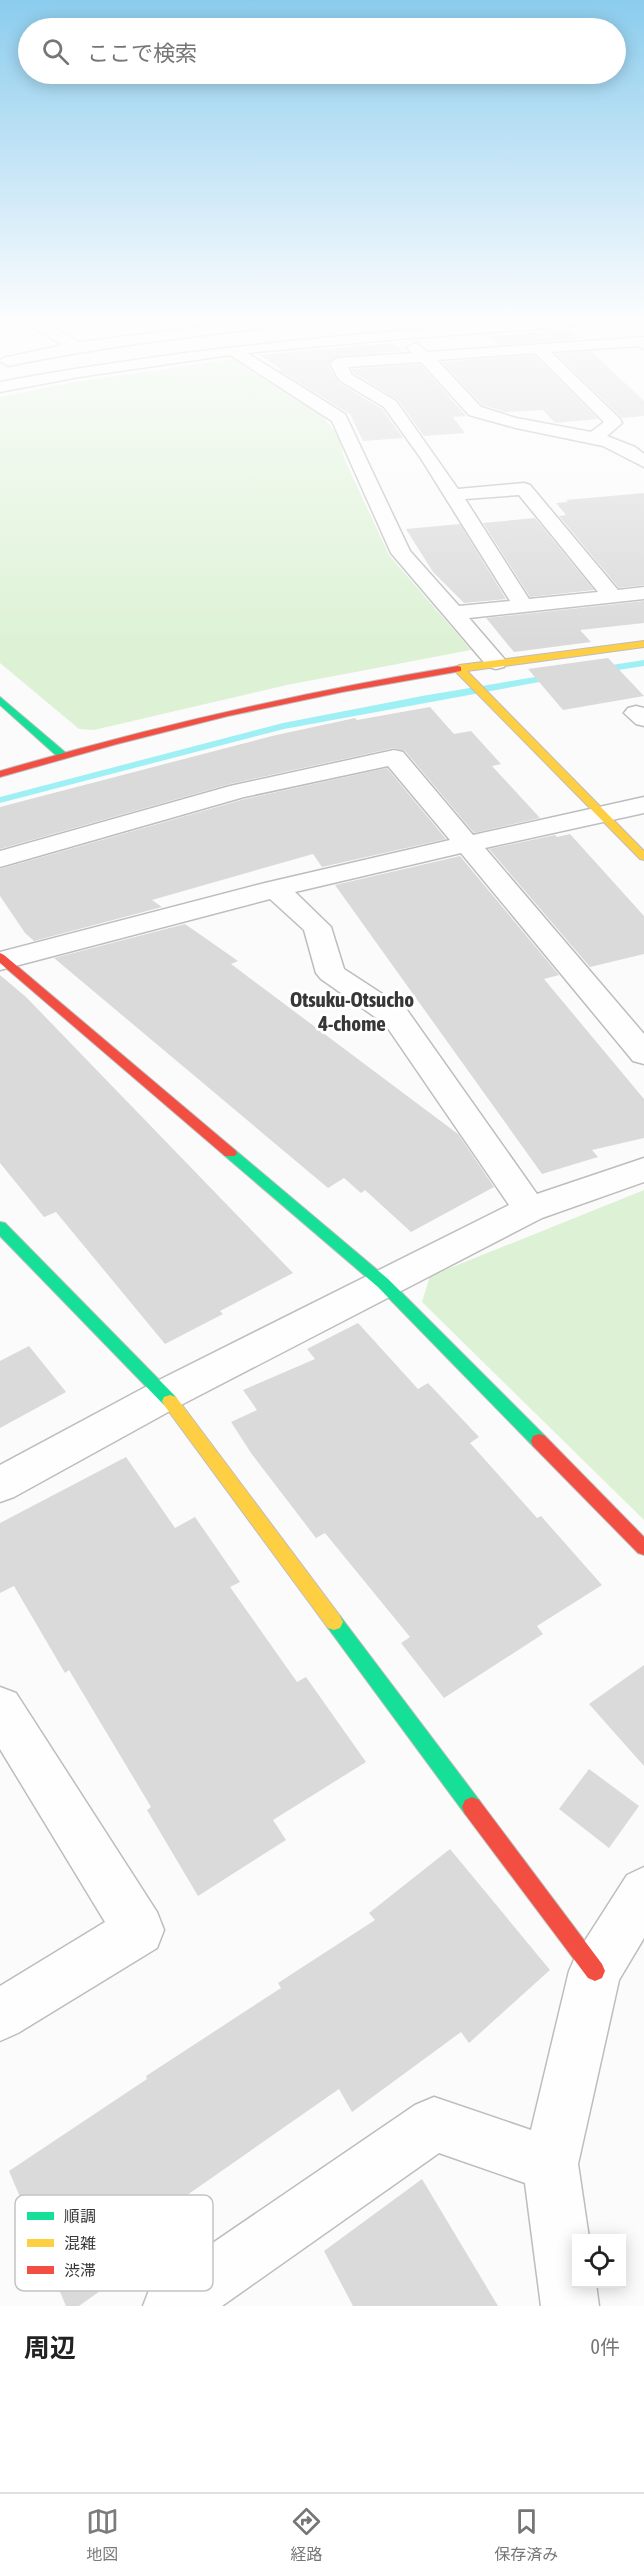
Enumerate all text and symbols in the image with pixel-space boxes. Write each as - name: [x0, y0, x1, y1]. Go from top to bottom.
- search box: [18, 18, 626, 84]
- icon: search: [39, 35, 72, 68]
- text: ここで検索: [87, 40, 197, 66]
- district label: Otsuku-Otsucho 4-chome: [290, 987, 414, 1035]
- legend: [15, 2195, 213, 2291]
- text: 順調: [64, 2207, 96, 2225]
- text: 混雑: [64, 2234, 96, 2252]
- map controls: [572, 2234, 626, 2288]
- button: locate: [572, 2234, 626, 2288]
- text: 渋滞: [64, 2261, 96, 2279]
- text: 周辺: [24, 2333, 76, 2363]
- text: 0件: [591, 2335, 620, 2358]
- tab: 地図: [86, 2505, 119, 2565]
- tab: 経路: [290, 2505, 323, 2565]
- tab: 保存済み: [494, 2505, 558, 2565]

